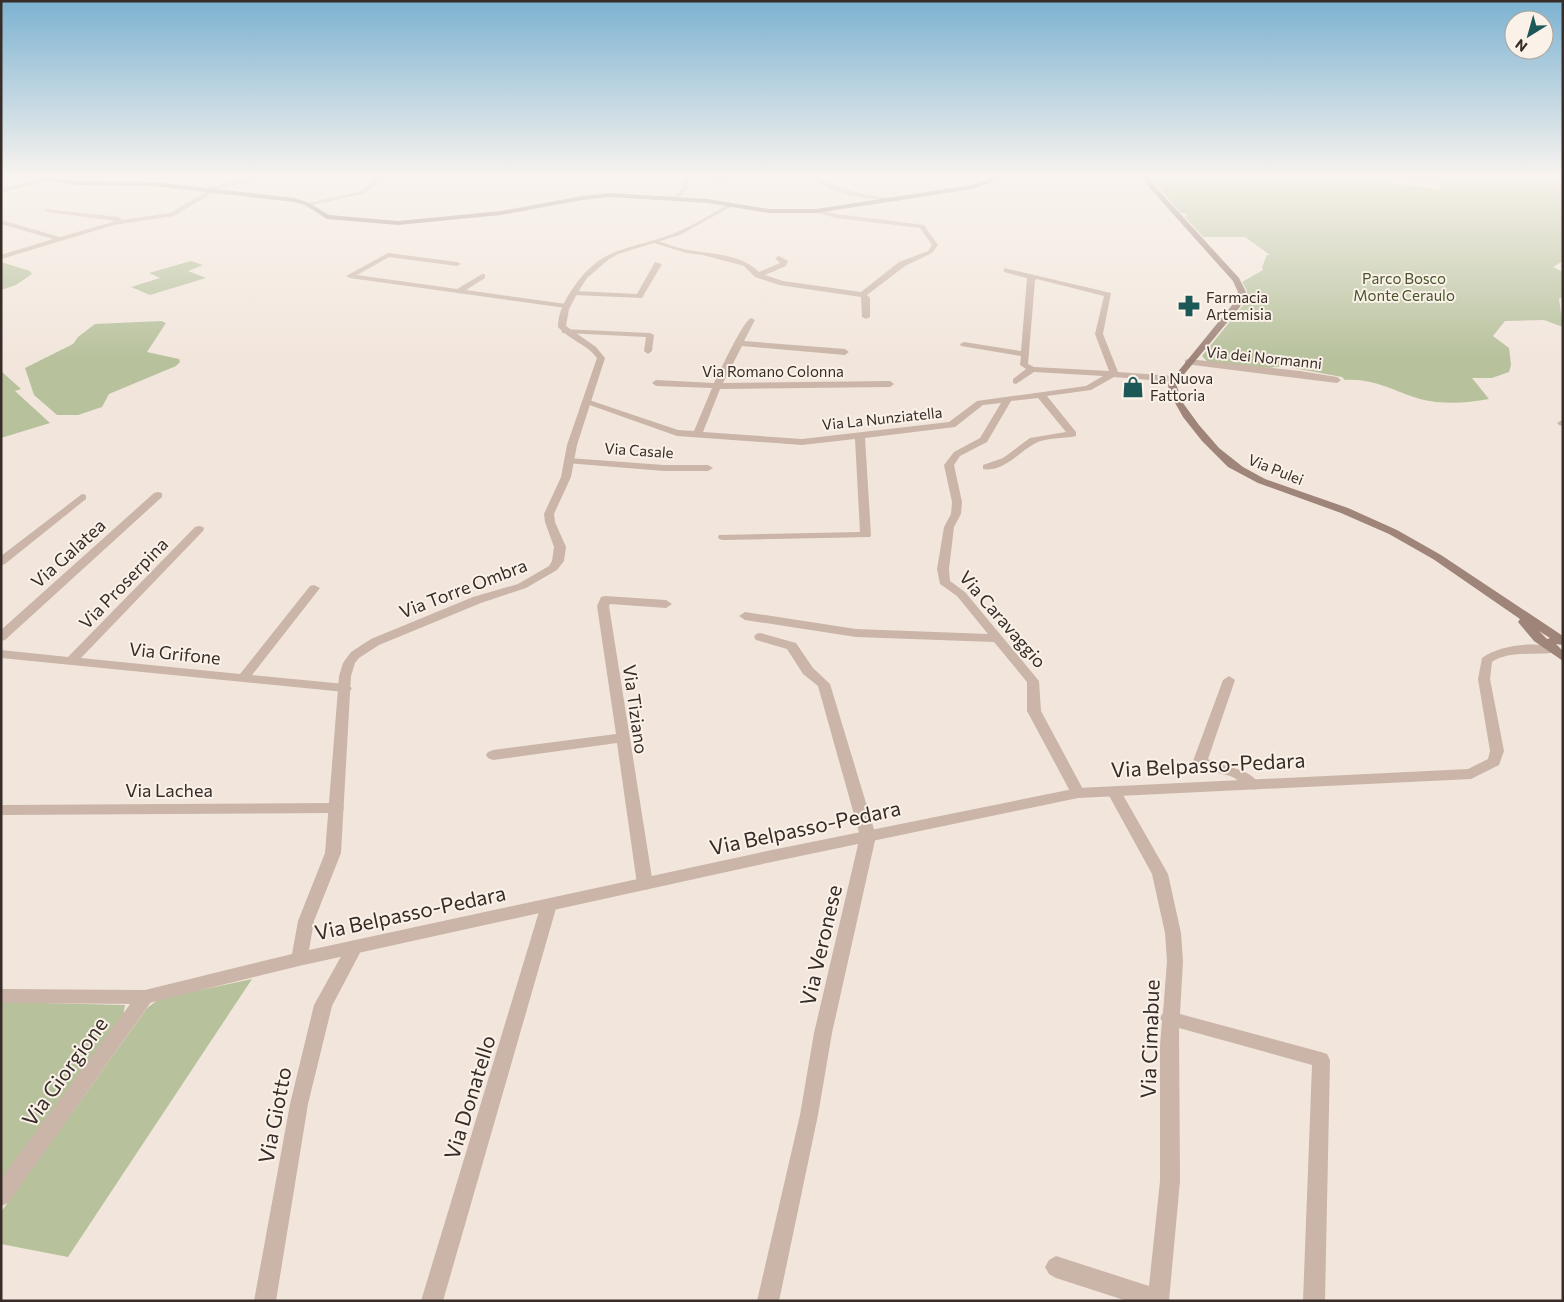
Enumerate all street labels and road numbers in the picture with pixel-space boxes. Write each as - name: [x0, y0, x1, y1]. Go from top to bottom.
- street label: Via dei Normanni: [1205, 342, 1323, 372]
- street label: Via Romano Colonna: [702, 362, 844, 380]
- street label: Via La Nunziatella: [821, 403, 943, 433]
- street label: Via Casale: [604, 439, 674, 461]
- street label: Via Pulei: [1246, 450, 1306, 488]
- street label: Via Galatea: [26, 514, 110, 592]
- street label: Via Proserpina: [74, 533, 172, 633]
- street label: Via Torre Ombra: [396, 553, 530, 623]
- street label: Via Caravaggio: [955, 566, 1051, 672]
- street label: Via Grifone: [128, 637, 222, 669]
- street label: Via Tiziano: [619, 663, 653, 755]
- street label: Via Belpasso-Pedara: [1110, 746, 1306, 782]
- street label: Via Lachea: [125, 779, 213, 801]
- street label: Via Belpasso-Pedara: [707, 795, 903, 859]
- street label: Via Belpasso-Pedara: [312, 880, 508, 944]
- street label: Via Veronese: [794, 882, 846, 1008]
- street label: Via Cimabue: [1134, 979, 1164, 1099]
- street label: Via Giorgione: [16, 1011, 112, 1131]
- street label: Via Donatello: [438, 1032, 500, 1162]
- street label: Via Giotto: [252, 1065, 296, 1165]

